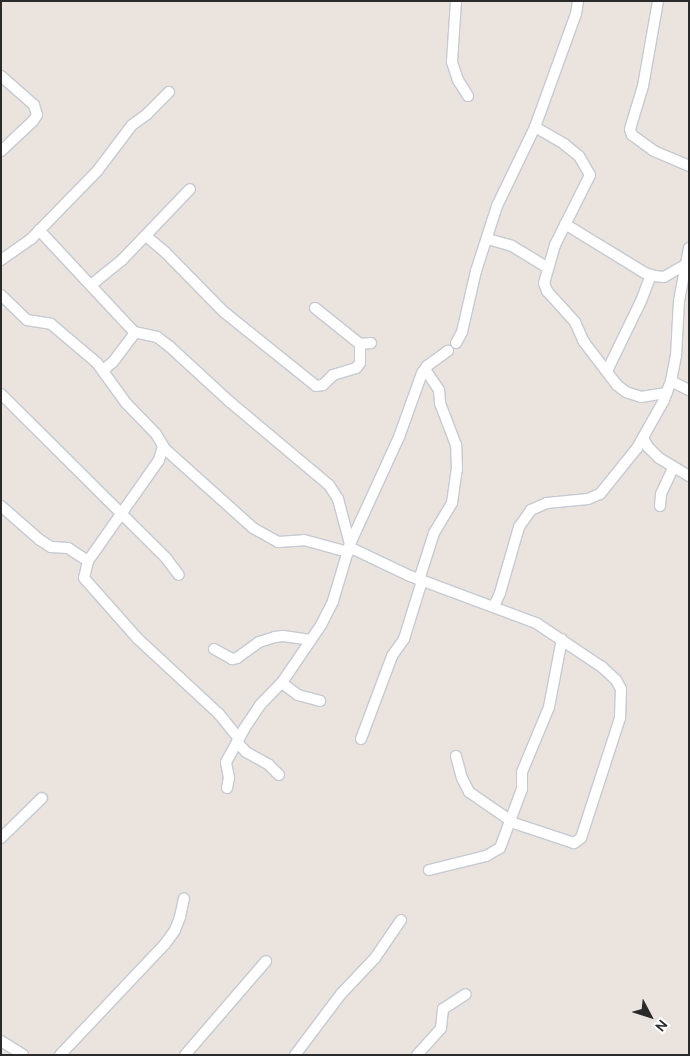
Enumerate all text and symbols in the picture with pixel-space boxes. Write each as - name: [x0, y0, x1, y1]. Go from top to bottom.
- north arrow: [625, 991, 675, 1041]
- text: N: [652, 1016, 671, 1035]

